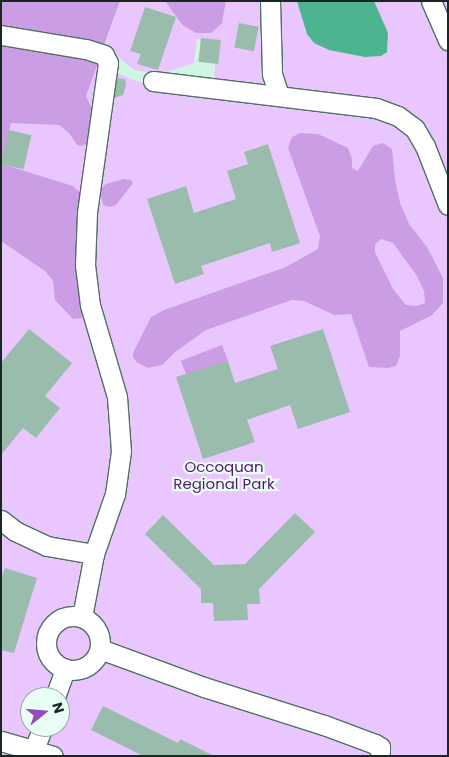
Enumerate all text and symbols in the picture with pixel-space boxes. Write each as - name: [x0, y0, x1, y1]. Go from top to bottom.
- park label: Occoquan Regional Park: [173, 457, 275, 492]
- north arrow: [20, 687, 70, 737]
- text: N: [47, 700, 69, 716]

